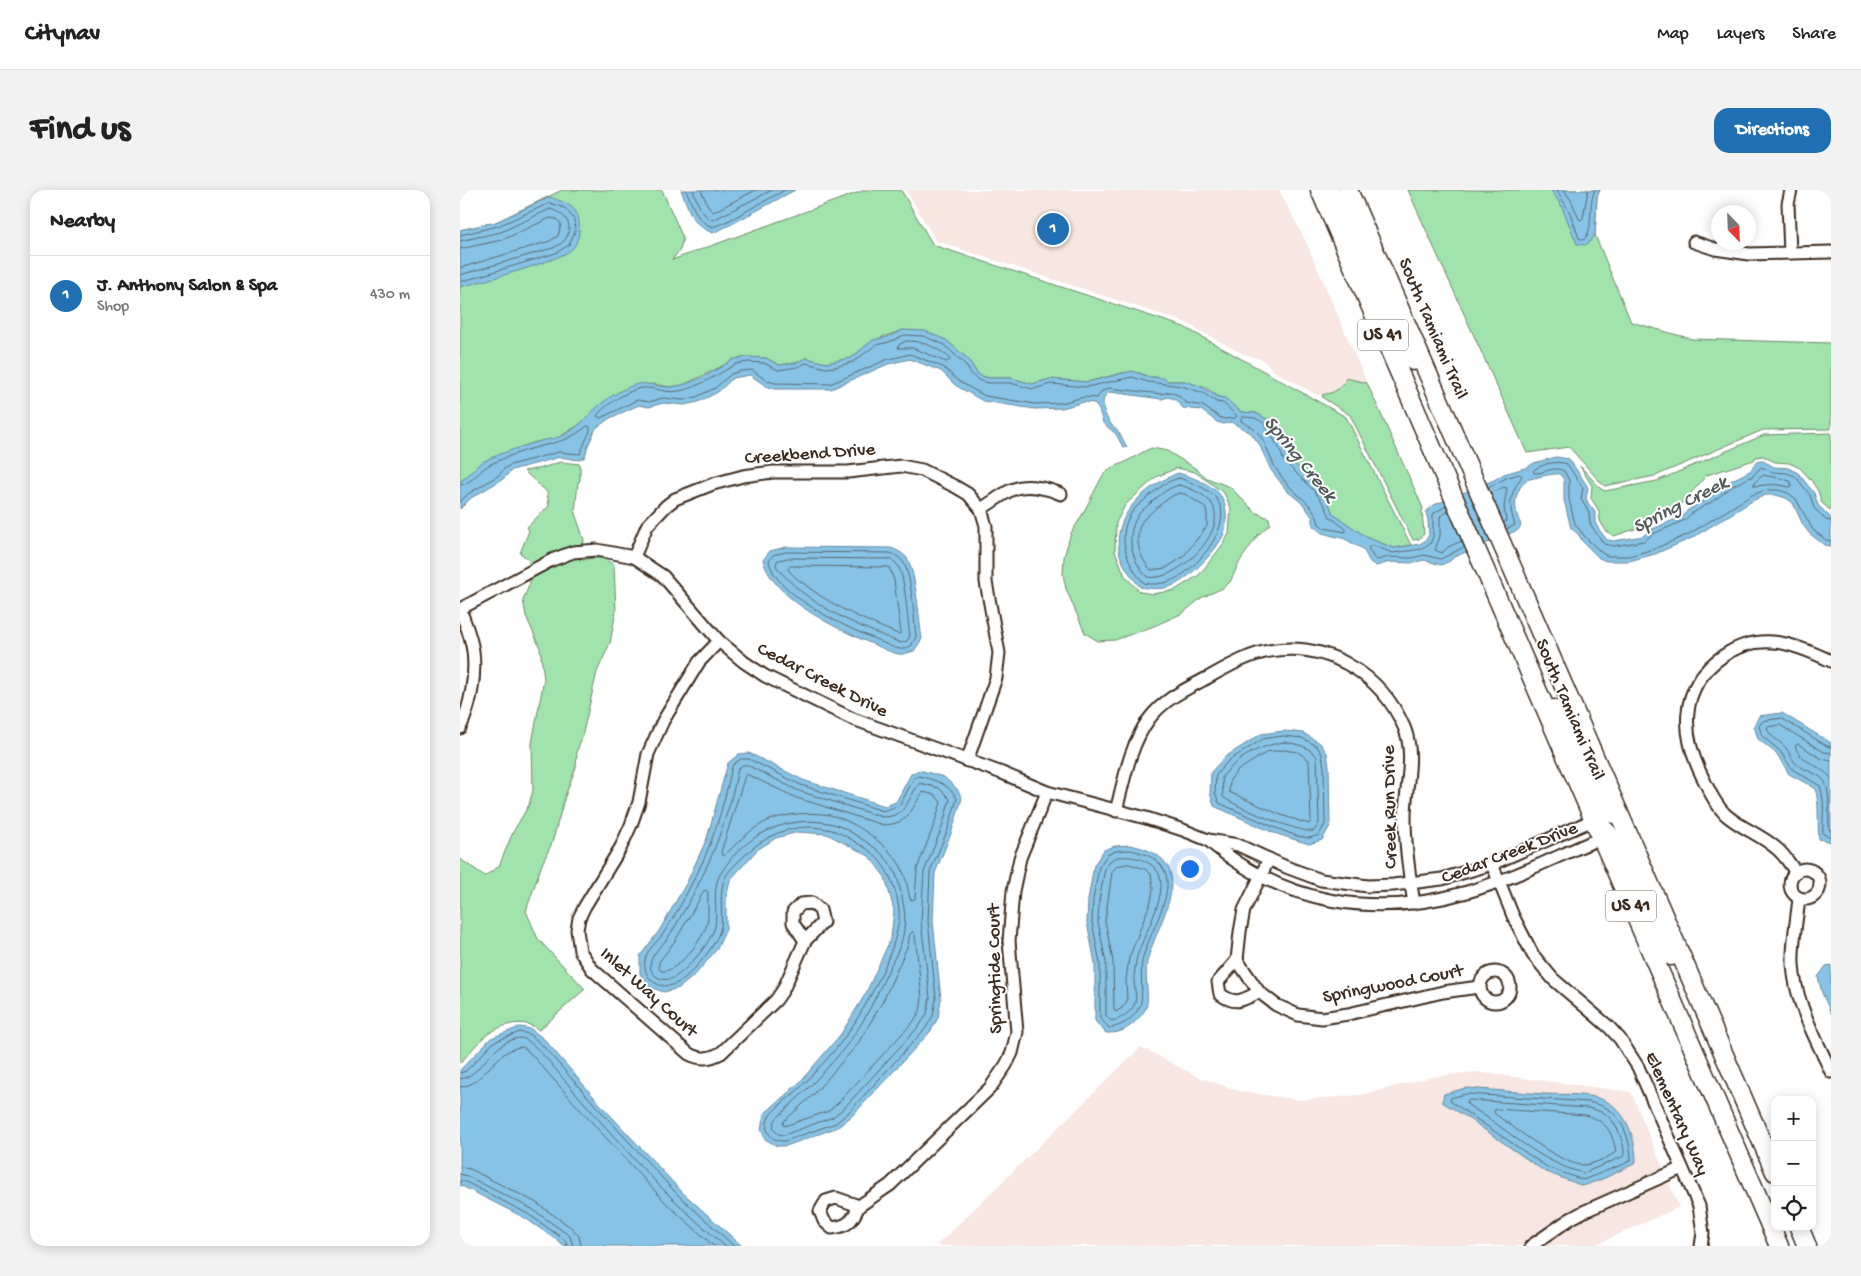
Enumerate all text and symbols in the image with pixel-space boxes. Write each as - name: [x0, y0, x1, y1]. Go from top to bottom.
- text: Citynav: [25, 20, 100, 49]
- text: Map: [1657, 24, 1689, 45]
- text: Layers: [1717, 24, 1764, 45]
- text: Share: [1792, 24, 1836, 45]
- button: Directions: [1714, 108, 1831, 153]
- text: Find us: [30, 110, 130, 151]
- north arrow: [1711, 205, 1756, 250]
- text: Nearby: [50, 210, 115, 235]
- pin: 1: [1037, 210, 1069, 248]
- street label: South Tamiami Trail: [1392, 255, 1472, 403]
- text: J. Anthony Salon & Spa: [97, 275, 277, 298]
- text: 1: [63, 286, 69, 305]
- text: 430 m: [370, 286, 410, 305]
- text: Shop: [97, 298, 129, 317]
- road number: US 41: [1358, 320, 1408, 350]
- water label: Spring Creek: [1257, 412, 1342, 509]
- street label: Creekbend Drive: [744, 439, 876, 471]
- water label: Spring Creek: [1630, 471, 1734, 540]
- street label: South Tamiami Trail: [1529, 636, 1609, 784]
- street label: Cedar Creek Drive: [753, 638, 892, 724]
- street label: Creek Run Drive: [1378, 745, 1404, 869]
- street label: Cedar Creek Drive: [1439, 817, 1582, 891]
- your location: [1177, 856, 1203, 882]
- road number: US 41: [1606, 890, 1656, 921]
- street label: Springtide Court: [983, 902, 1009, 1034]
- street label: Inlet Way Court: [594, 943, 703, 1045]
- street label: Springwood Court: [1321, 960, 1467, 1010]
- street label: Elementary Way: [1638, 1049, 1714, 1180]
- map controls: [1771, 1096, 1816, 1231]
- button: +: [1771, 1096, 1816, 1141]
- button: −: [1771, 1141, 1816, 1186]
- button: locate: [1771, 1186, 1816, 1231]

